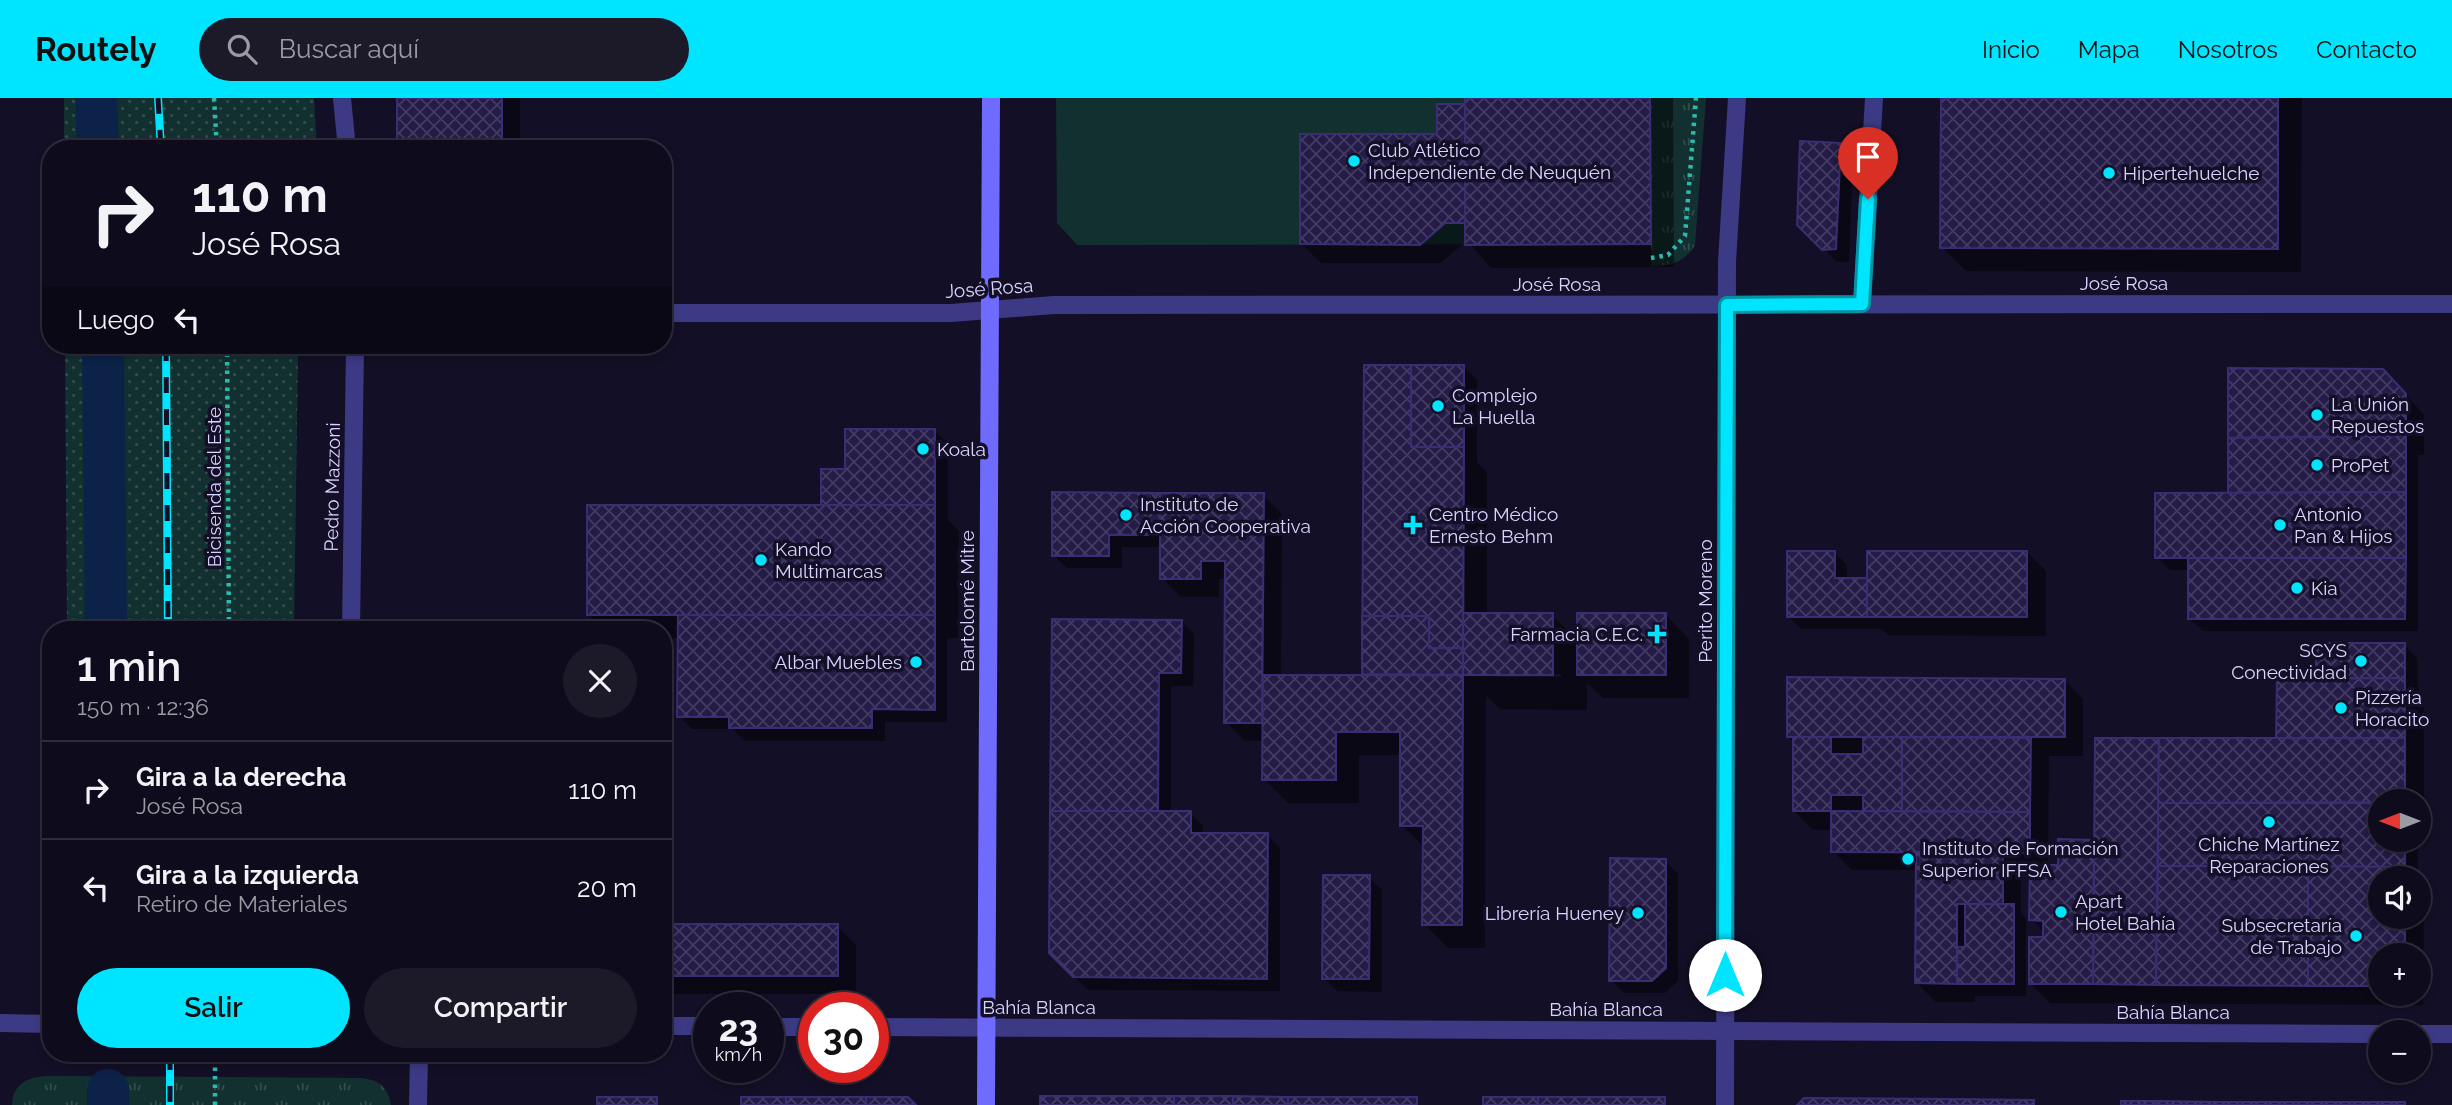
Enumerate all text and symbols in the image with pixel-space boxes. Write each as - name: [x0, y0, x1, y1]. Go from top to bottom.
- search box: [199, 18, 689, 81]
- text: Routely: [35, 30, 157, 69]
- icon: search: [223, 30, 261, 68]
- text: Buscar aquí: [279, 34, 419, 64]
- text: Inicio: [1982, 35, 2040, 64]
- text: Mapa: [2078, 35, 2140, 64]
- text: Nosotros: [2178, 35, 2278, 64]
- text: Contacto: [2316, 35, 2417, 64]
- pin: [1838, 127, 1898, 199]
- icon: arrive: [1849, 138, 1887, 176]
- place label: Club Atlético Independiente de Neuquén: [1368, 139, 1611, 183]
- marker: Club Atlético Independiente de Neuquén: [1346, 153, 1362, 169]
- place label: Hipertehuelche: [2123, 162, 2259, 184]
- marker: Hipertehuelche: [2101, 165, 2117, 181]
- text: 110 m: [192, 166, 328, 223]
- icon: right: [77, 168, 168, 259]
- text: José Rosa: [192, 225, 341, 262]
- street label: José Rosa: [2080, 272, 2168, 294]
- street label: José Rosa: [1513, 273, 1601, 295]
- street label: José Rosa: [944, 274, 1034, 302]
- icon: left: [168, 301, 206, 339]
- text: Luego: [77, 305, 154, 335]
- place label: Complejo La Huella: [1452, 384, 1537, 428]
- place label: La Unión Repuestos: [2331, 393, 2424, 437]
- marker: Complejo La Huella: [1430, 398, 1446, 414]
- street label: Bicisenda del Este: [203, 407, 225, 567]
- marker: La Unión Repuestos: [2309, 407, 2325, 423]
- street label: Pedro Mazzoni: [320, 422, 344, 552]
- place label: Koala: [937, 438, 986, 460]
- marker: Koala: [915, 441, 931, 457]
- place label: ProPet: [2331, 454, 2390, 476]
- marker: ProPet: [2309, 457, 2325, 473]
- place label: Instituto de Acción Cooperativa: [1140, 493, 1311, 537]
- place label: Centro Médico Ernesto Behm: [1429, 503, 1558, 547]
- place label: Antonio Pan & Hijos: [2294, 503, 2392, 547]
- marker: Instituto de Acción Cooperativa: [1118, 507, 1134, 523]
- marker: Centro Médico Ernesto Behm: [1403, 515, 1423, 535]
- marker: Antonio Pan & Hijos: [2272, 517, 2288, 533]
- street label: Bartolomé Mitre: [956, 530, 978, 672]
- place label: Kando Multimarcas: [775, 538, 883, 582]
- street label: Perito Moreno: [1694, 539, 1716, 663]
- marker: Kando Multimarcas: [753, 552, 769, 568]
- place label: Kia: [2311, 577, 2338, 599]
- marker: Kia: [2289, 580, 2305, 596]
- place label: Farmacia C.E.C.: [1510, 623, 1643, 645]
- marker: Farmacia C.E.C.: [1649, 626, 1665, 642]
- place label: SCYS Conectividad: [2231, 639, 2347, 683]
- text: 1 min: [77, 642, 181, 691]
- button: close: [563, 644, 637, 718]
- place label: Albar Muebles: [775, 651, 902, 673]
- marker: SCYS Conectividad: [2353, 653, 2369, 669]
- marker: Albar Muebles: [908, 654, 924, 670]
- place label: Pizzería Horacito: [2355, 686, 2429, 730]
- text: 150 m · 12:36: [77, 693, 209, 720]
- marker: Pizzería Horacito: [2333, 700, 2349, 716]
- text: Gira a la derecha: [136, 762, 346, 792]
- icon: right: [77, 771, 115, 809]
- text: 110 m: [568, 775, 637, 805]
- north arrow: [2368, 789, 2431, 852]
- map controls: [2368, 789, 2431, 1083]
- text: José Rosa: [136, 792, 243, 819]
- marker: Chiche Martínez Reparaciones: [2261, 814, 2277, 830]
- place label: Chiche Martínez Reparaciones: [2198, 833, 2340, 877]
- place label: Instituto de Formación Superior IFFSA: [1922, 837, 2119, 881]
- marker: Instituto de Formación Superior IFFSA: [1900, 851, 1916, 867]
- text: Gira a la izquierda: [136, 860, 359, 890]
- button: sound: [2368, 866, 2431, 929]
- icon: left: [77, 869, 115, 907]
- text: 20 m: [577, 873, 637, 903]
- text: Retiro de Materiales: [136, 890, 348, 917]
- place label: Apart Hotel Bahía: [2075, 890, 2175, 934]
- place label: Librería Hueney: [1485, 902, 1624, 924]
- marker: Apart Hotel Bahía: [2053, 904, 2069, 920]
- marker: Librería Hueney: [1630, 905, 1646, 921]
- place label: Subsecretaría de Trabajo: [2221, 914, 2342, 958]
- marker: Subsecretaría de Trabajo: [2348, 928, 2364, 944]
- position arrow: [1688, 938, 1762, 1012]
- button: +: [2368, 943, 2431, 1006]
- button: Salir: [77, 968, 350, 1048]
- button: Compartir: [364, 968, 637, 1048]
- speed limit sign: 30: [798, 992, 889, 1083]
- street label: Bahía Blanca: [982, 996, 1096, 1018]
- street label: Bahía Blanca: [1549, 998, 1663, 1020]
- street label: Bahía Blanca: [2116, 1001, 2230, 1023]
- text: 23: [719, 1008, 758, 1049]
- button: −: [2368, 1020, 2431, 1083]
- text: km/h: [715, 1044, 762, 1065]

